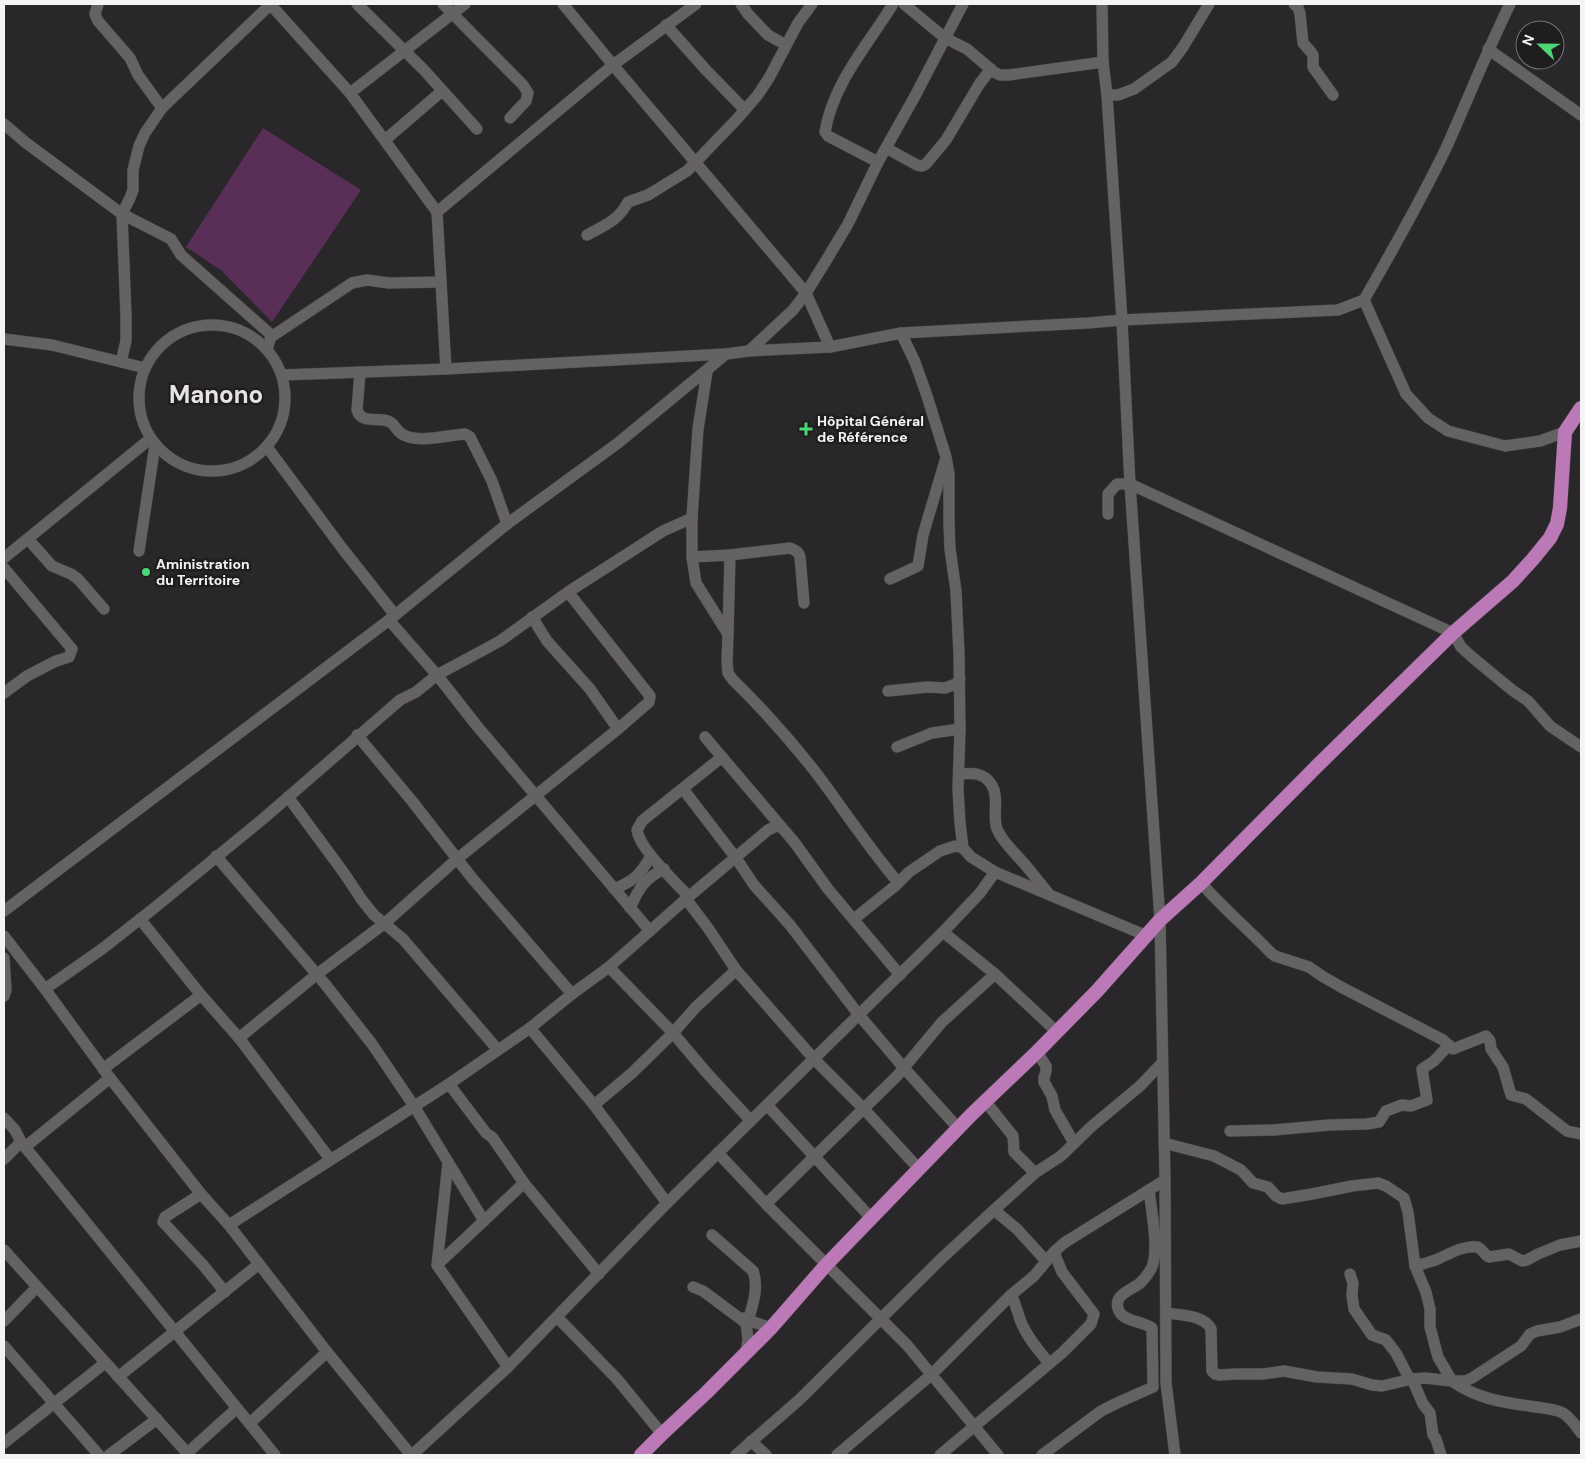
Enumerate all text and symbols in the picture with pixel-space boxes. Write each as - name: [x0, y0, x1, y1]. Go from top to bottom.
- north arrow: [1515, 20, 1565, 70]
- text: N: [1518, 32, 1538, 48]
- district label: Manono: [169, 379, 263, 410]
- place label: Hôpital Général de Référence: [817, 412, 924, 446]
- marker: Hôpital Général de Référence: [799, 422, 813, 436]
- place label: Aministration du Territoire: [156, 555, 250, 589]
- marker: Aministration du Territoire: [140, 566, 152, 578]

